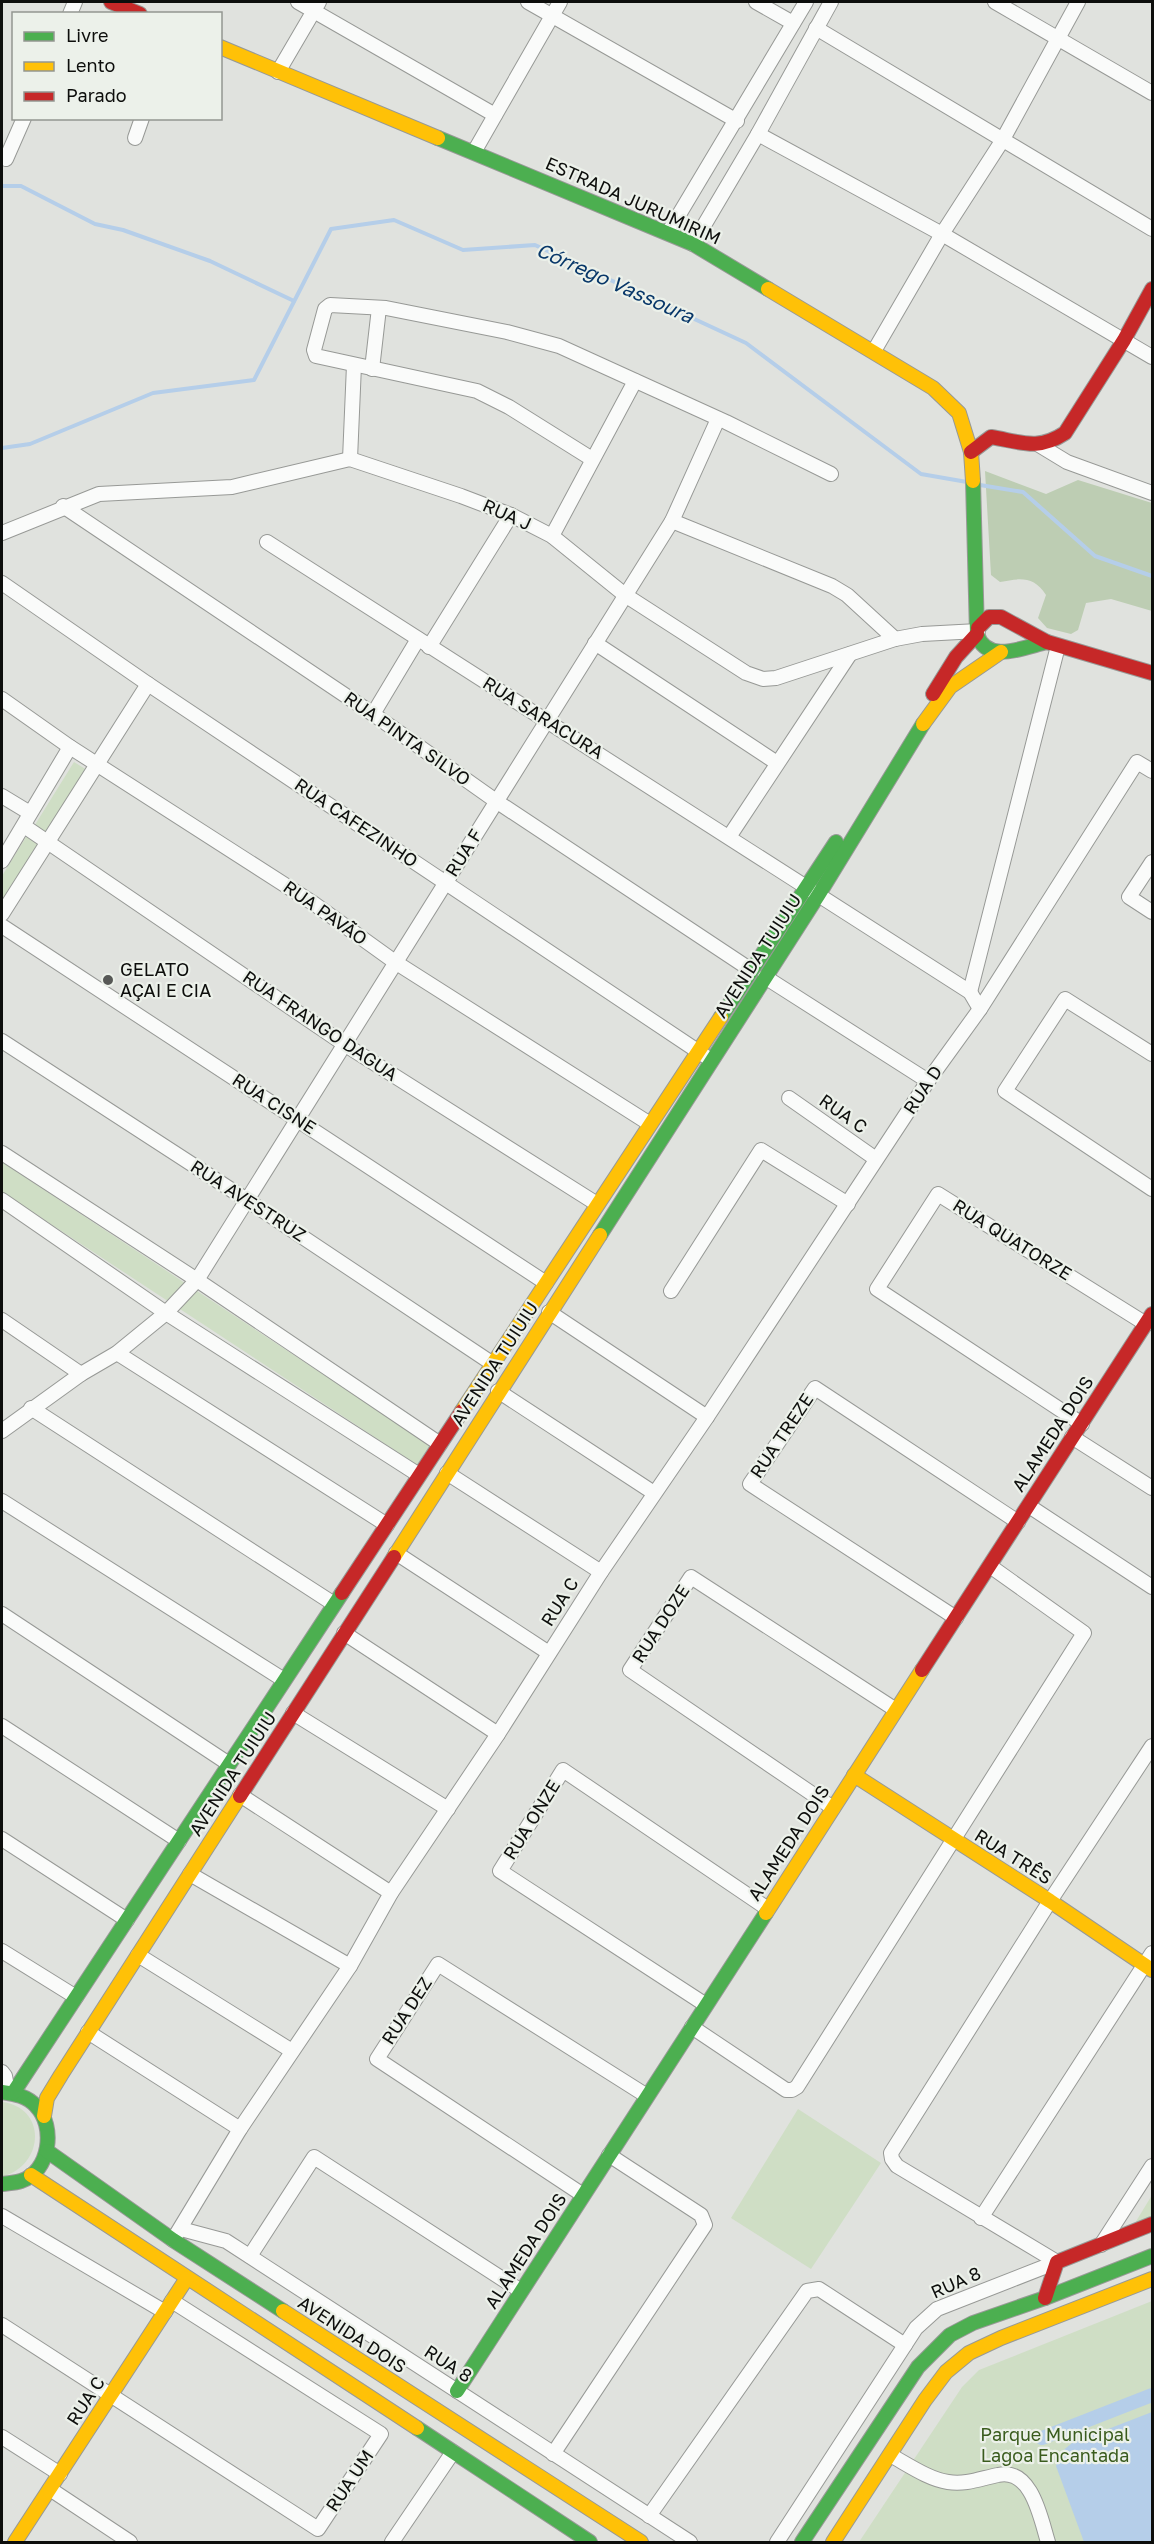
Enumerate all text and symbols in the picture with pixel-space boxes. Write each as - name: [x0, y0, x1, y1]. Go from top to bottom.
- legend: [12, 12, 222, 120]
- text: Livre: [66, 24, 108, 46]
- text: Lento: [66, 54, 115, 76]
- text: Parado: [66, 84, 127, 106]
- street label: ESTRADA JURUMIRIM: [542, 152, 724, 249]
- water label: Córrego Vassoura: [533, 237, 698, 329]
- street label: RUA J: [480, 494, 535, 535]
- street label: RUA SARACURA: [479, 671, 608, 763]
- street label: RUA PINTA SILVO: [340, 686, 475, 790]
- street label: RUA CAFEZINHO: [291, 773, 422, 872]
- street label: RUA F: [440, 825, 486, 880]
- street label: RUA PAVÃO: [279, 875, 372, 949]
- street label: AVENIDA TUIUIU: [709, 889, 805, 1022]
- place label: GELATO AÇAI E CIA: [120, 958, 211, 1001]
- street label: RUA FRANGO DAGUA: [239, 965, 402, 1085]
- marker: GELATO AÇAI E CIA: [101, 973, 115, 987]
- street label: RUA D: [898, 1061, 946, 1118]
- street label: RUA CISNE: [229, 1068, 320, 1138]
- street label: RUA C: [815, 1089, 872, 1138]
- street label: RUA AVESTRUZ: [187, 1155, 310, 1246]
- street label: RUA QUATORZE: [949, 1194, 1076, 1284]
- street label: AVENIDA TUIUIU: [446, 1297, 542, 1430]
- street label: ALAMEDA DOIS: [1007, 1372, 1098, 1495]
- street label: RUA TREZE: [745, 1389, 818, 1482]
- street label: RUA C: [536, 1573, 583, 1630]
- street label: RUA DOZE: [627, 1580, 694, 1667]
- street label: AVENIDA TUIUIU: [184, 1707, 280, 1840]
- street label: RUA ONZE: [498, 1775, 564, 1863]
- street label: ALAMEDA DOIS: [743, 1781, 834, 1904]
- street label: RUA TRÊS: [971, 1824, 1056, 1889]
- street label: RUA DEZ: [376, 1973, 436, 2048]
- street label: ALAMEDA DOIS: [480, 2189, 571, 2312]
- street label: RUA 8: [927, 2261, 984, 2303]
- street label: AVENIDA DOIS: [294, 2291, 411, 2377]
- street label: RUA 8: [421, 2340, 476, 2387]
- street label: RUA C: [61, 2372, 109, 2429]
- park label: Parque Municipal Lagoa Encantada: [980, 2423, 1130, 2466]
- street label: RUA UM: [321, 2445, 378, 2516]

